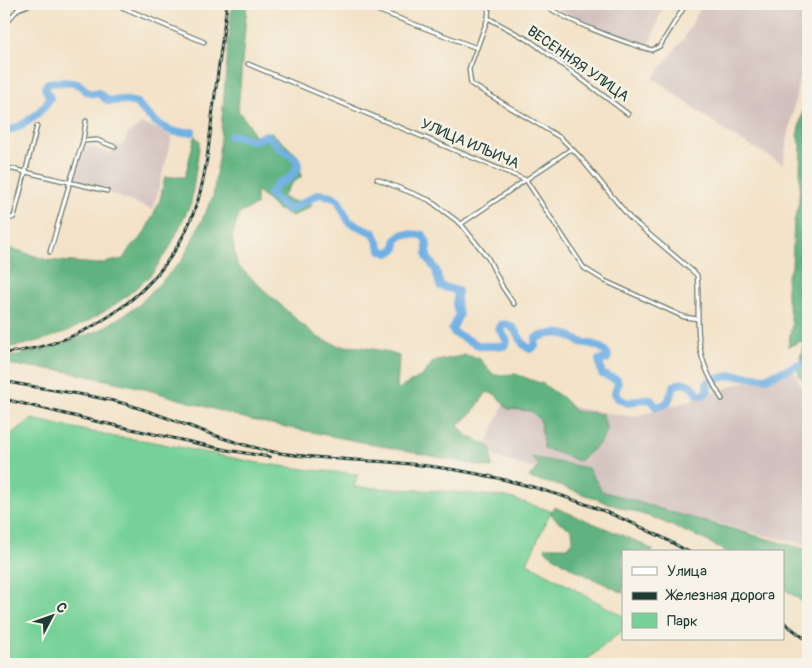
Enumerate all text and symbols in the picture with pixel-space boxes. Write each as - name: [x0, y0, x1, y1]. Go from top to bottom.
- street label: ВЕСЕННЯЯ УЛИЦА: [523, 22, 633, 106]
- street label: УЛИЦА ИЛЬИЧА: [418, 115, 522, 173]
- legend: [622, 550, 784, 640]
- text: Улица: [667, 562, 707, 581]
- text: Железная дорога: [665, 586, 775, 605]
- north arrow: [28, 590, 78, 640]
- text: С: [52, 599, 71, 617]
- text: Парк: [667, 612, 698, 631]

